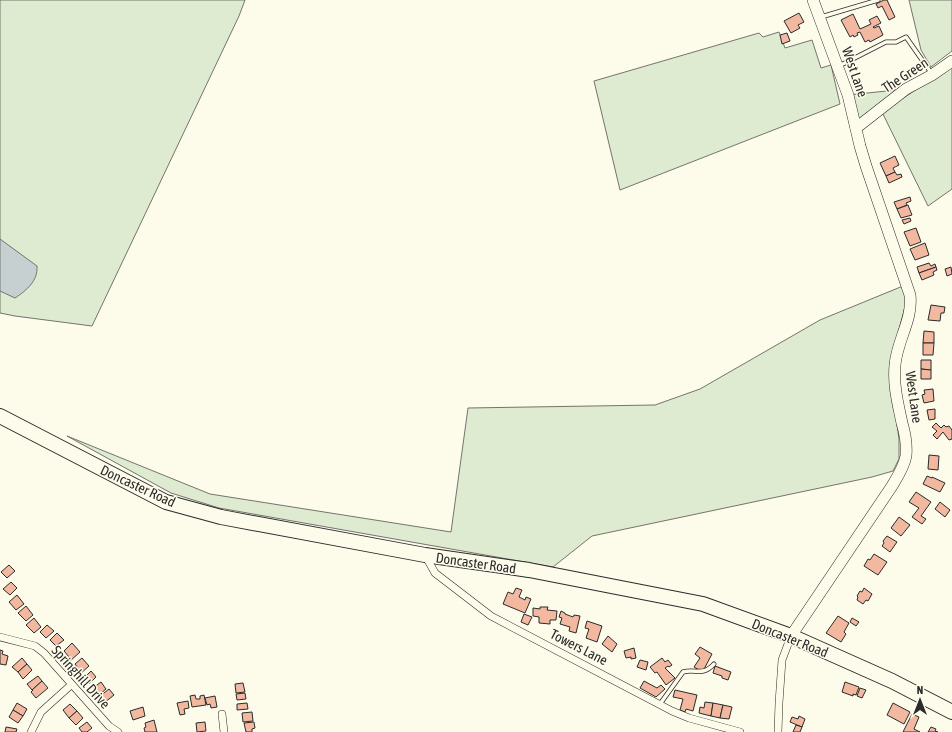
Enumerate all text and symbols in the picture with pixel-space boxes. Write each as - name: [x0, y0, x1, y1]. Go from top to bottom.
- street label: West Lane: [839, 45, 871, 99]
- street label: The Green: [879, 54, 931, 96]
- street label: West Lane: [902, 370, 926, 424]
- street label: Doncaster Road: [98, 462, 178, 510]
- street label: Doncaster Road: [435, 549, 517, 577]
- street label: Doncaster Road: [750, 615, 830, 661]
- street label: Towers Lane: [548, 626, 610, 668]
- street label: Springhill Drive: [49, 642, 113, 712]
- north arrow: [900, 680, 940, 720]
- text: N: [917, 684, 923, 696]

